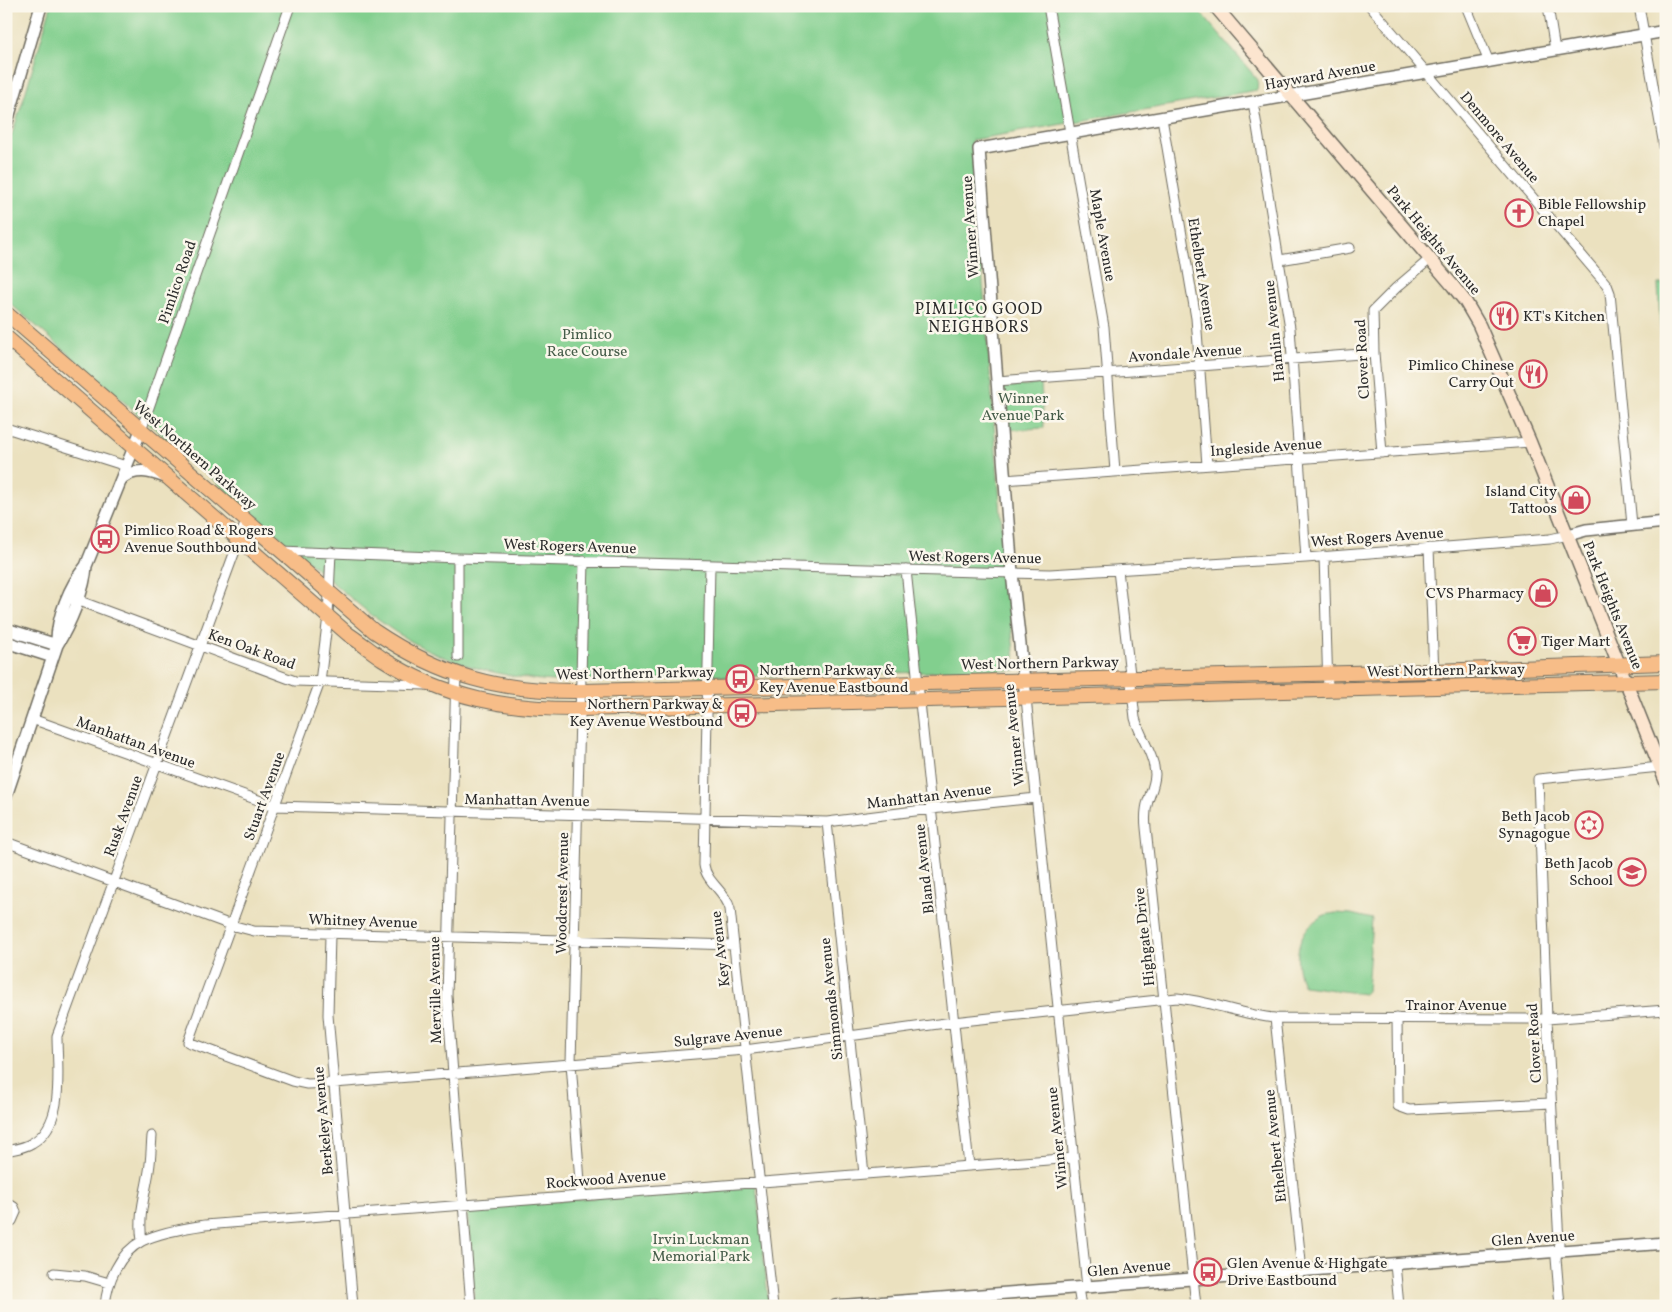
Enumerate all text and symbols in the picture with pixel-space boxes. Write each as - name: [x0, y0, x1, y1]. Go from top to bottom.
- street label: Hayward Avenue: [1263, 56, 1377, 97]
- street label: Denmore Avenue: [1454, 88, 1543, 188]
- street label: Winner Avenue: [957, 175, 986, 279]
- street label: Park Heights Avenue: [1381, 182, 1485, 300]
- street label: Maple Avenue: [1083, 187, 1120, 283]
- place label: Bible Fellowship Chapel: [1538, 195, 1646, 233]
- church icon: Bible Fellowship Chapel: [1504, 198, 1534, 228]
- street label: Ethelbert Avenue: [1181, 216, 1220, 332]
- street label: Pimlico Road: [154, 238, 203, 327]
- street label: Hamlin Avenue: [1260, 279, 1291, 383]
- district label: PIMLICO GOOD NEIGHBORS: [915, 299, 1043, 339]
- restaurant icon: KT's Kitchen: [1489, 301, 1519, 331]
- place label: KT's Kitchen: [1523, 307, 1605, 328]
- street label: Clover Road: [1351, 318, 1376, 399]
- park label: Pimlico Race Course: [547, 325, 627, 363]
- street label: Avondale Avenue: [1128, 340, 1243, 369]
- place label: Pimlico Chinese Carry Out: [1408, 356, 1514, 394]
- restaurant icon: Pimlico Chinese Carry Out: [1518, 359, 1548, 389]
- park label: Winner Avenue Park: [982, 389, 1064, 427]
- street label: West Northern Parkway: [128, 396, 261, 516]
- street label: Ingleside Avenue: [1209, 434, 1323, 463]
- place label: Island City Tattoos: [1485, 482, 1557, 520]
- shop icon: Island City Tattoos: [1561, 485, 1591, 515]
- place label: Pimlico Road & Rogers Avenue Southbound: [124, 521, 274, 559]
- street label: West Rogers Avenue: [1310, 523, 1444, 554]
- bus stop icon: Pimlico Road & Rogers Avenue Southbound: [90, 524, 120, 554]
- street label: West Rogers Avenue: [503, 535, 637, 560]
- street label: Park Heights Avenue: [1576, 538, 1647, 673]
- street label: West Rogers Avenue: [908, 547, 1042, 570]
- shop icon: CVS Pharmacy: [1528, 578, 1558, 608]
- place label: CVS Pharmacy: [1426, 584, 1524, 605]
- street label: Ken Oak Road: [205, 625, 298, 676]
- supermarket icon: Tiger Mart: [1507, 626, 1537, 656]
- place label: Tiger Mart: [1541, 632, 1611, 653]
- street label: West Northern Parkway: [961, 653, 1119, 676]
- street label: West Northern Parkway: [1367, 660, 1525, 683]
- place label: Northern Parkway & Key Avenue Eastbound: [759, 661, 909, 699]
- street label: West Northern Parkway: [556, 663, 714, 686]
- bus stop icon: Northern Parkway & Key Avenue Eastbound: [725, 664, 755, 694]
- street label: Winner Avenue: [1000, 683, 1031, 787]
- place label: Northern Parkway & Key Avenue Westbound: [569, 695, 723, 733]
- bus stop icon: Northern Parkway & Key Avenue Westbound: [727, 698, 757, 728]
- street label: Manhattan Avenue: [73, 712, 198, 775]
- street label: Stuart Avenue: [240, 749, 291, 844]
- street label: Rusk Avenue: [100, 773, 149, 860]
- street label: Manhattan Avenue: [866, 779, 993, 816]
- street label: Manhattan Avenue: [464, 790, 590, 813]
- place label: Beth Jacob Synagogue: [1498, 807, 1570, 845]
- synagogue icon: Beth Jacob Synagogue: [1574, 810, 1604, 840]
- street label: Bland Avenue: [910, 823, 941, 915]
- street label: Woodcrest Avenue: [552, 832, 575, 954]
- place label: Beth Jacob School: [1544, 854, 1613, 892]
- school or university icon: Beth Jacob School: [1617, 857, 1647, 887]
- street label: Highgate Drive: [1130, 886, 1161, 987]
- street label: Whitney Avenue: [308, 910, 418, 935]
- street label: Key Avenue: [706, 910, 737, 988]
- street label: Merville Avenue: [425, 936, 448, 1044]
- street label: Simmonds Avenue: [816, 936, 849, 1061]
- street label: Trainor Avenue: [1405, 996, 1507, 1017]
- street label: Clover Road: [1523, 1002, 1548, 1083]
- street label: Sulgrave Avenue: [673, 1021, 784, 1054]
- street label: Berkeley Avenue: [309, 1066, 340, 1176]
- street label: Winner Avenue: [1043, 1086, 1074, 1190]
- street label: Ethelbert Avenue: [1260, 1088, 1293, 1204]
- street label: Rockwood Avenue: [545, 1166, 667, 1195]
- street label: Glen Avenue: [1491, 1226, 1576, 1253]
- park label: Irvin Luckman Memorial Park: [652, 1230, 750, 1268]
- place label: Glen Avenue & Highgate Drive Eastbound: [1227, 1254, 1387, 1292]
- street label: Glen Avenue: [1087, 1255, 1172, 1284]
- bus stop icon: Glen Avenue & Highgate Drive Eastbound: [1193, 1257, 1223, 1287]

